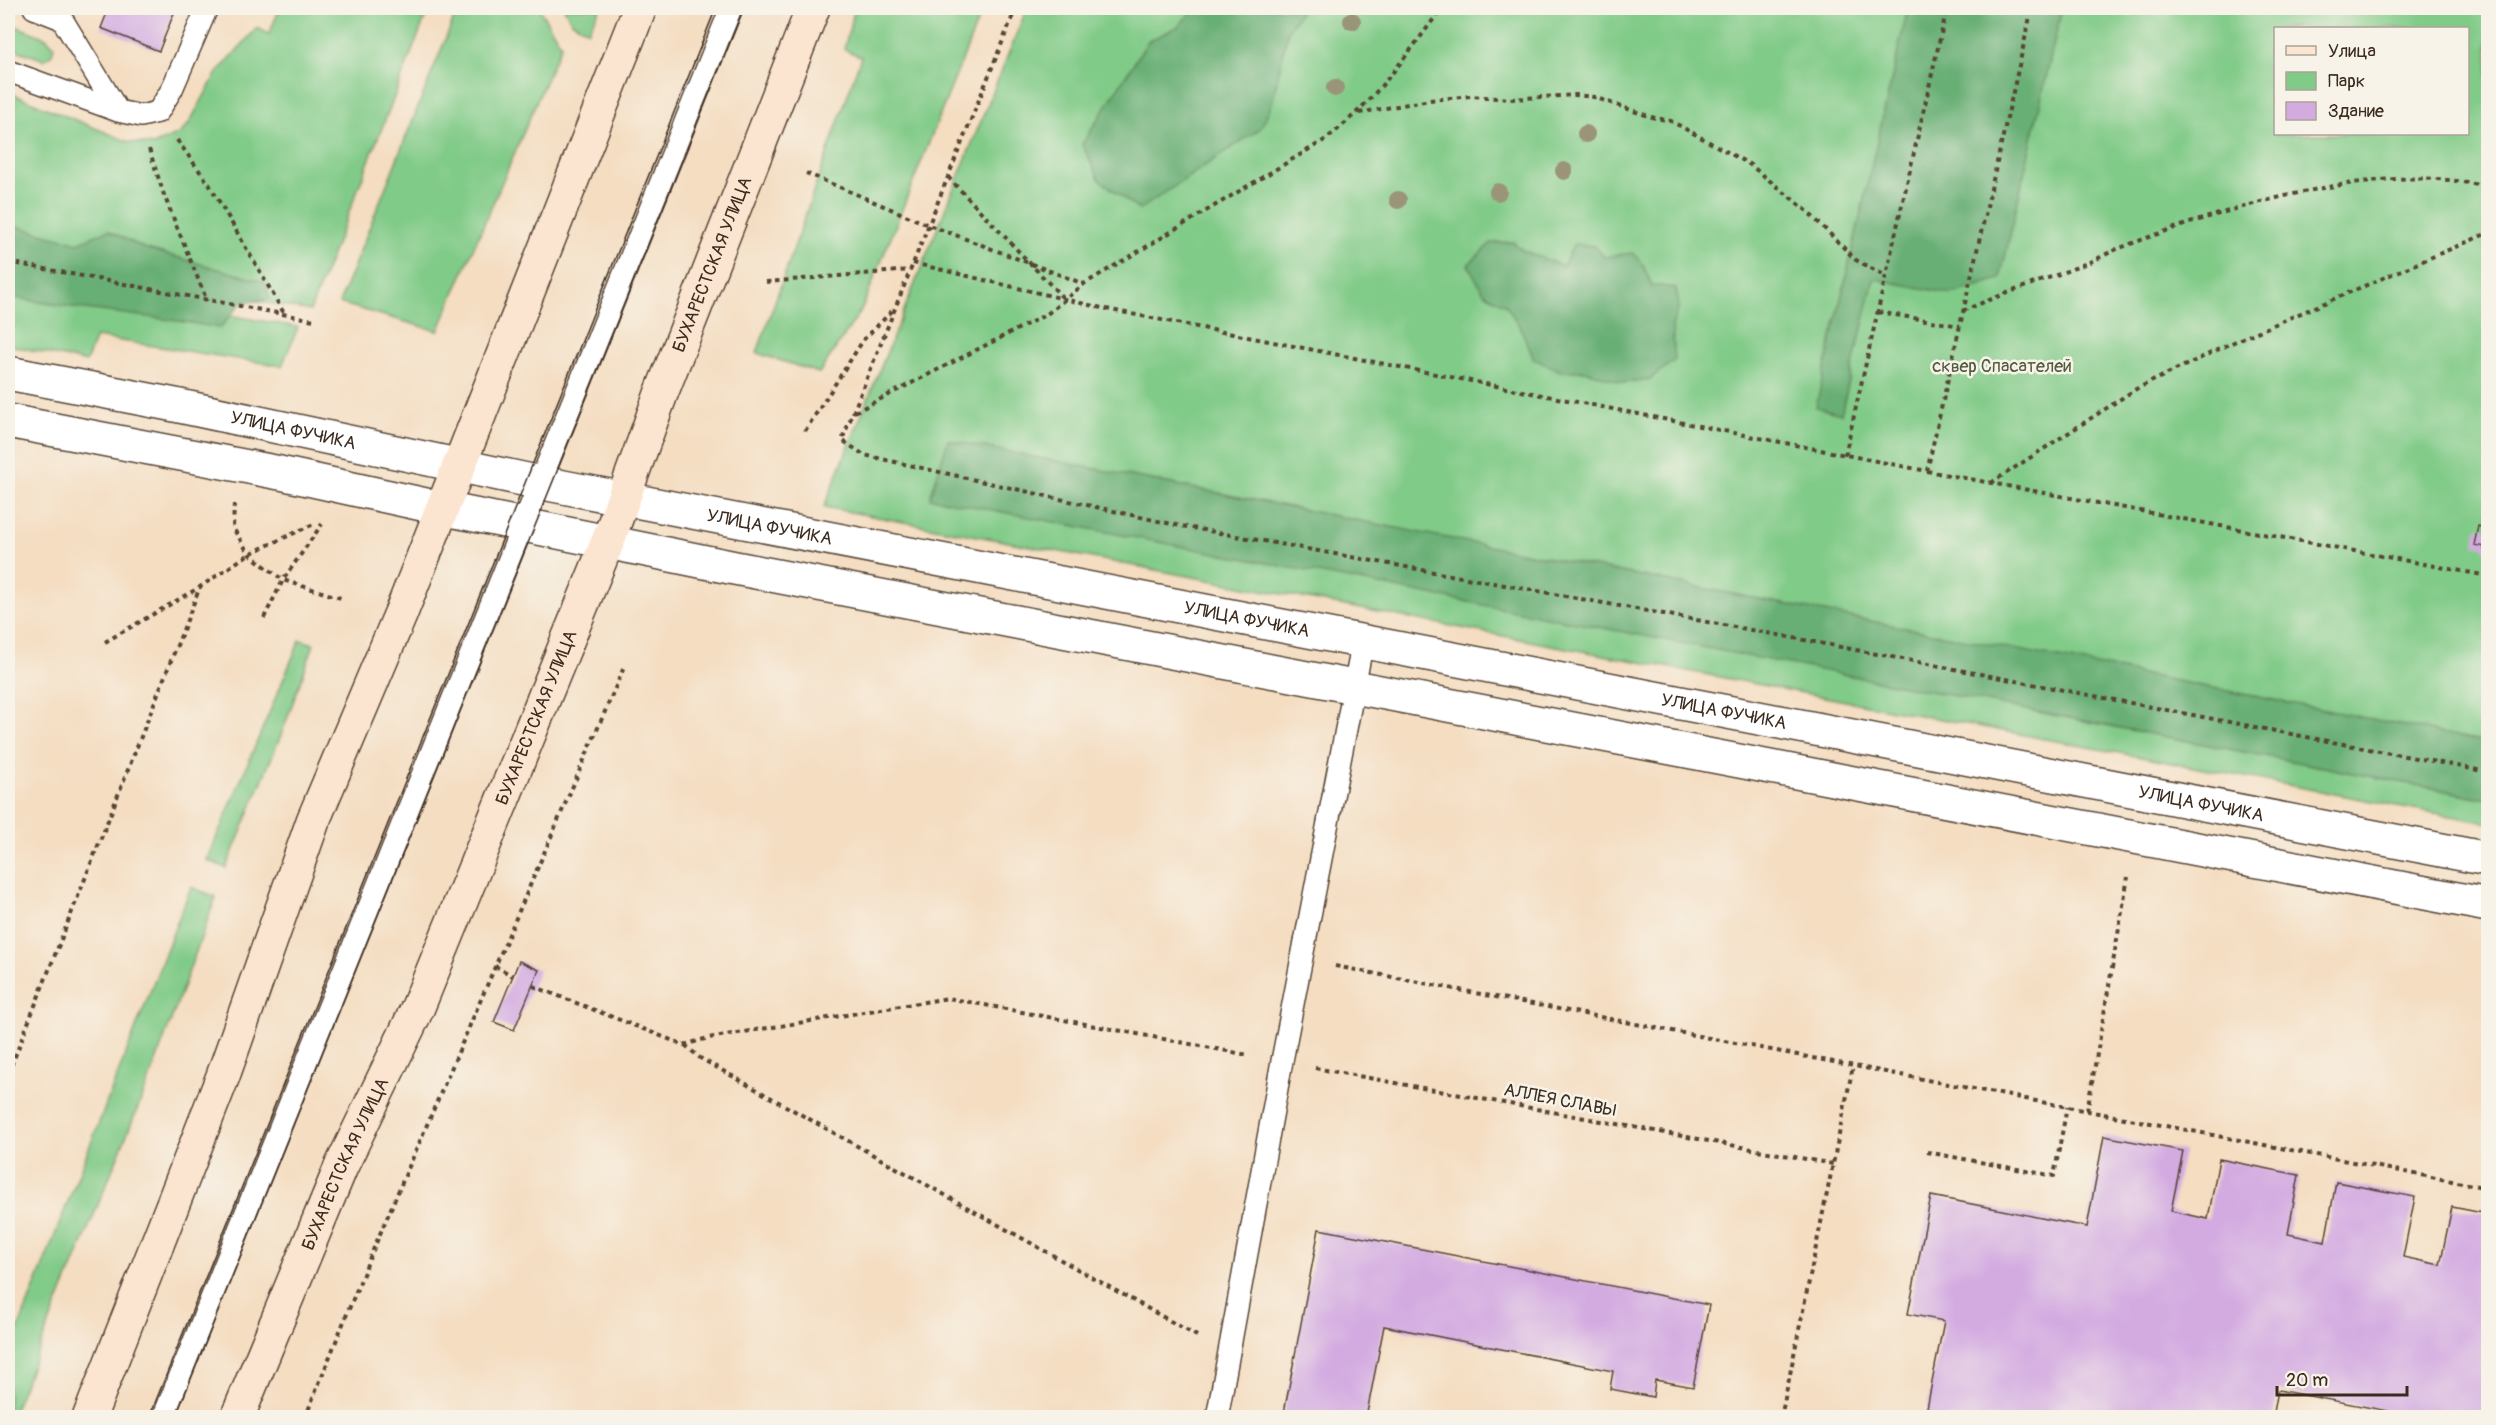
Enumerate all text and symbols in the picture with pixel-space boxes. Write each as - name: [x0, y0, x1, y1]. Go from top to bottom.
- legend: [2274, 27, 2469, 135]
- text: Улица: [2328, 40, 2376, 63]
- text: Парк: [2328, 70, 2365, 93]
- text: Здание: [2328, 100, 2384, 123]
- street label: БУХАРЕСТСКАЯ УЛИЦА: [668, 173, 758, 356]
- park label: cквер Спасателей: [1932, 355, 2072, 378]
- street label: УЛИЦА ФУЧИКА: [229, 406, 358, 455]
- street label: УЛИЦА ФУЧИКА: [705, 504, 834, 551]
- street label: УЛИЦА ФУЧИКА: [1182, 596, 1312, 643]
- street label: БУХАРЕСТСКАЯ УЛИЦА: [491, 626, 583, 808]
- street label: УЛИЦА ФУЧИКА: [1659, 688, 1789, 735]
- street label: УЛИЦА ФУЧИКА: [2136, 781, 2266, 827]
- street label: БУХАРЕСТСКАЯ УЛИЦА: [297, 1074, 394, 1254]
- street label: АЛЛЕЯ СЛАВЫ: [1502, 1078, 1618, 1123]
- scale bar: [2277, 1359, 2408, 1397]
- text: 20 m: [2286, 1369, 2328, 1392]

